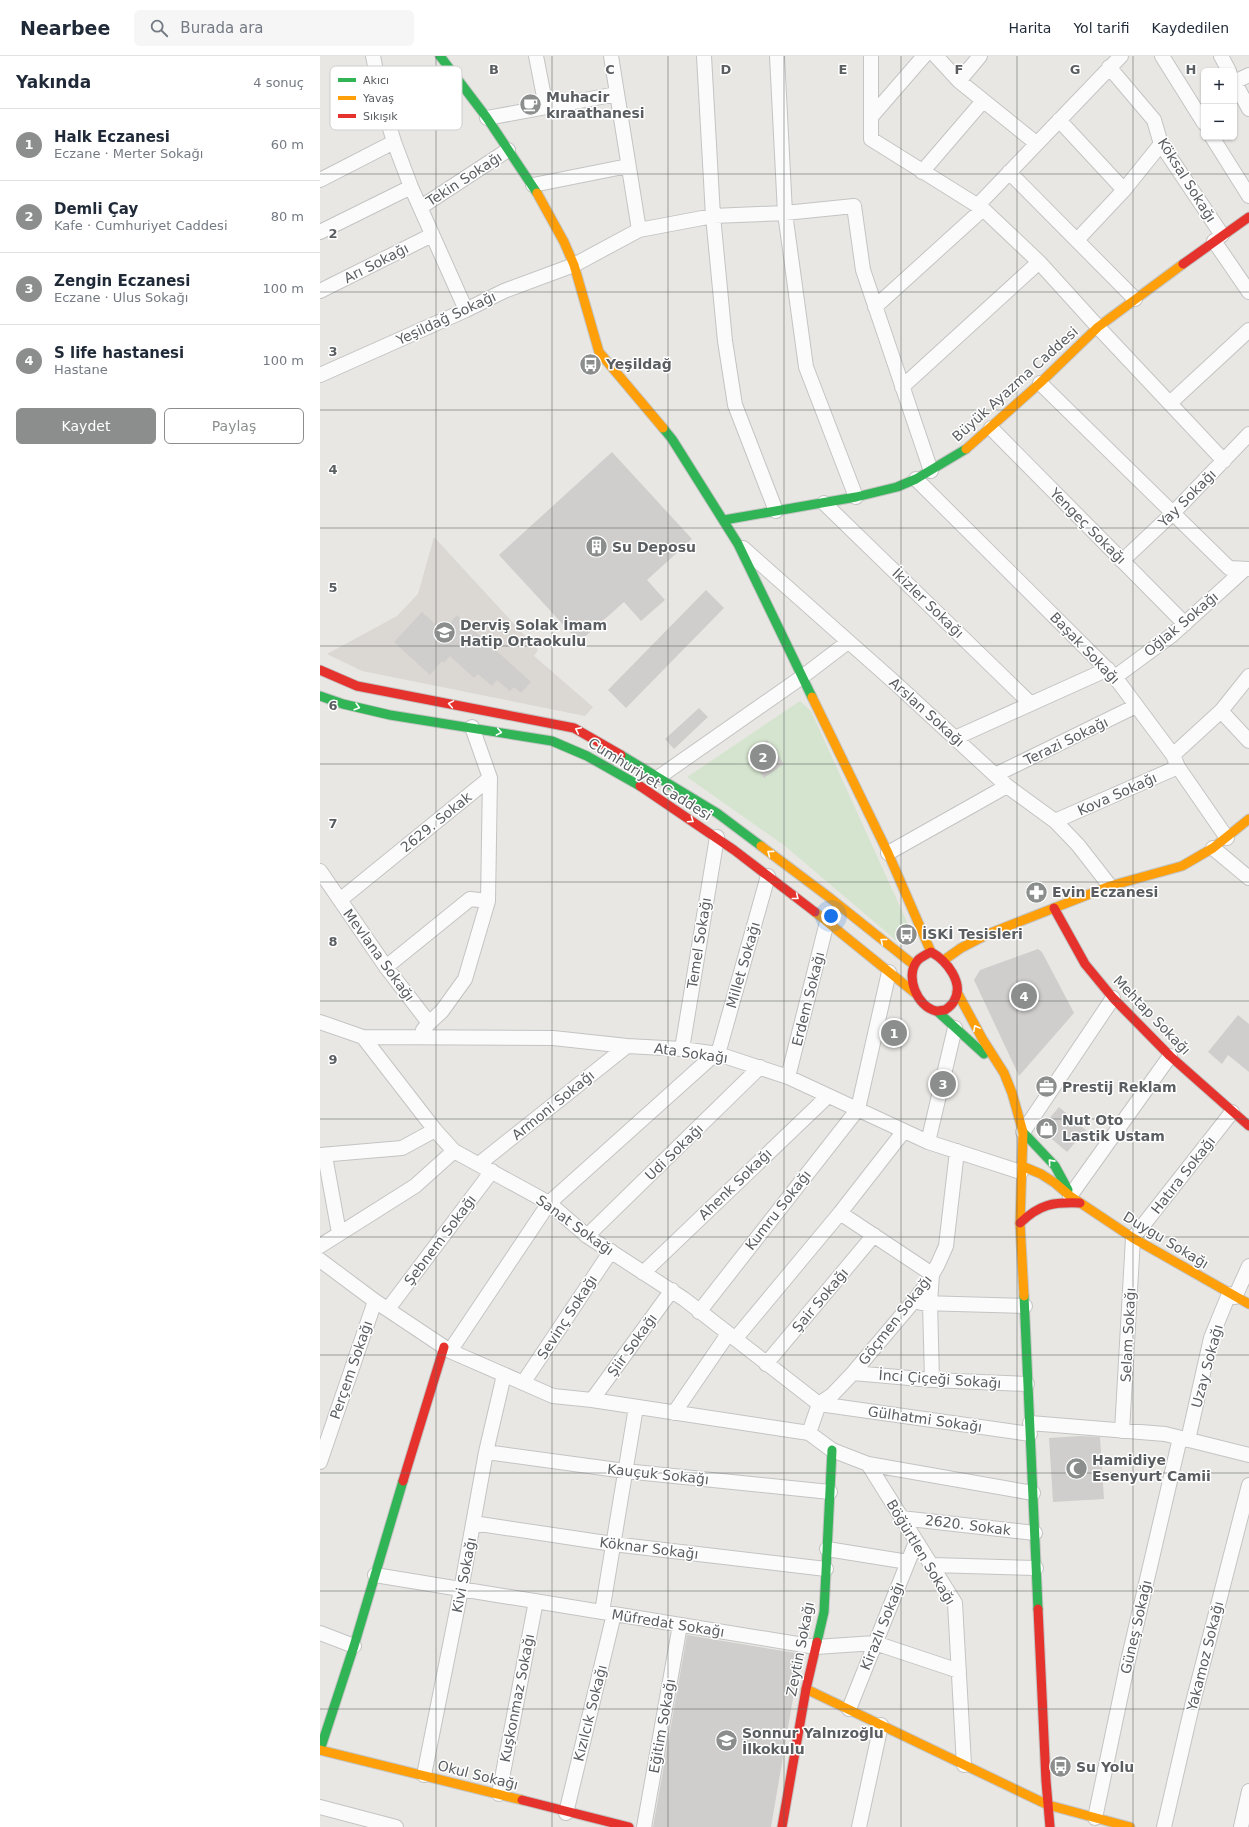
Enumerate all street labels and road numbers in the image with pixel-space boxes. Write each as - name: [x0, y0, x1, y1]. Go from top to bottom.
- street label: Köksal Sokağı: [1155, 135, 1219, 225]
- street label: Tekin Sokağı: [422, 149, 505, 210]
- street label: Arı Sokağı: [341, 240, 411, 286]
- street label: Yeşildağ Sokağı: [393, 288, 498, 348]
- street label: Büyük Ayazma Caddesi: [949, 323, 1081, 445]
- street label: Yay Sokağı: [1154, 466, 1219, 531]
- street label: Yengeç Sokağı: [1046, 484, 1129, 567]
- street label: İkizler Sokağı: [889, 564, 968, 641]
- street label: Oğlak Sokağı: [1141, 588, 1221, 660]
- street label: Başak Sokağı: [1047, 609, 1123, 687]
- street label: Arslan Sokağı: [886, 674, 968, 750]
- street label: Terazi Sokağı: [1020, 714, 1111, 769]
- street label: Cumhuriyet Caddesi: [585, 734, 715, 824]
- street label: Kova Sokağı: [1075, 769, 1159, 819]
- street label: 2629. Sokak: [397, 788, 475, 855]
- street label: Temel Sokağı: [684, 896, 714, 991]
- street label: Mevlana Sokağı: [340, 906, 418, 1004]
- street label: Millet Sokağı: [723, 920, 763, 1010]
- street label: Erdem Sokağı: [789, 950, 827, 1048]
- street label: Mehtap Sokağı: [1110, 972, 1194, 1058]
- street label: Ata Sokağı: [653, 1040, 729, 1066]
- street label: Armoni Sokağı: [509, 1067, 597, 1143]
- street label: Udi Sokağı: [642, 1120, 706, 1184]
- street label: Hatıra Sokağı: [1148, 1133, 1218, 1217]
- street label: Ahenk Sokağı: [695, 1145, 775, 1223]
- street label: Kumru Sokağı: [742, 1167, 814, 1253]
- street label: Şebnem Sokağı: [401, 1192, 479, 1288]
- street label: Sanat Sokağı: [533, 1192, 617, 1258]
- street label: Duygu Sokağı: [1120, 1208, 1212, 1272]
- street label: Şair Sokağı: [789, 1265, 851, 1335]
- street label: Sevinç Sokağı: [534, 1272, 600, 1362]
- street label: Göçmen Sokağı: [855, 1272, 935, 1368]
- street label: Selam Sokağı: [1118, 1287, 1138, 1383]
- street label: Şiir Sokağı: [604, 1311, 660, 1379]
- street label: Perçem Sokağı: [327, 1319, 375, 1421]
- street label: Uzay Sokağı: [1188, 1323, 1226, 1409]
- street label: İnci Çiçeği Sokağı: [878, 1366, 1002, 1391]
- street label: Gülhatmi Sokağı: [867, 1403, 983, 1435]
- street label: Kauçuk Sokağı: [606, 1461, 710, 1487]
- street label: Böğürtlen Sokağı: [883, 1497, 959, 1607]
- street label: 2620. Sokak: [924, 1512, 1013, 1538]
- street label: Köknar Sokağı: [599, 1534, 699, 1562]
- street label: Kivi Sokağı: [449, 1536, 479, 1614]
- street label: Güneş Sokağı: [1117, 1579, 1155, 1675]
- street label: Kirazlı Sokağı: [857, 1580, 907, 1672]
- street label: Zeytin Sokağı: [783, 1600, 817, 1698]
- street label: Yakamoz Sokağı: [1183, 1600, 1226, 1713]
- street label: Müfredat Sokağı: [610, 1606, 726, 1640]
- street label: Kuşkonmaz Sokağı: [497, 1632, 537, 1764]
- street label: Kızılcık Sokağı: [570, 1663, 610, 1763]
- street label: Eğitim Sokağı: [646, 1677, 678, 1775]
- street label: Okul Sokağı: [436, 1757, 520, 1793]

